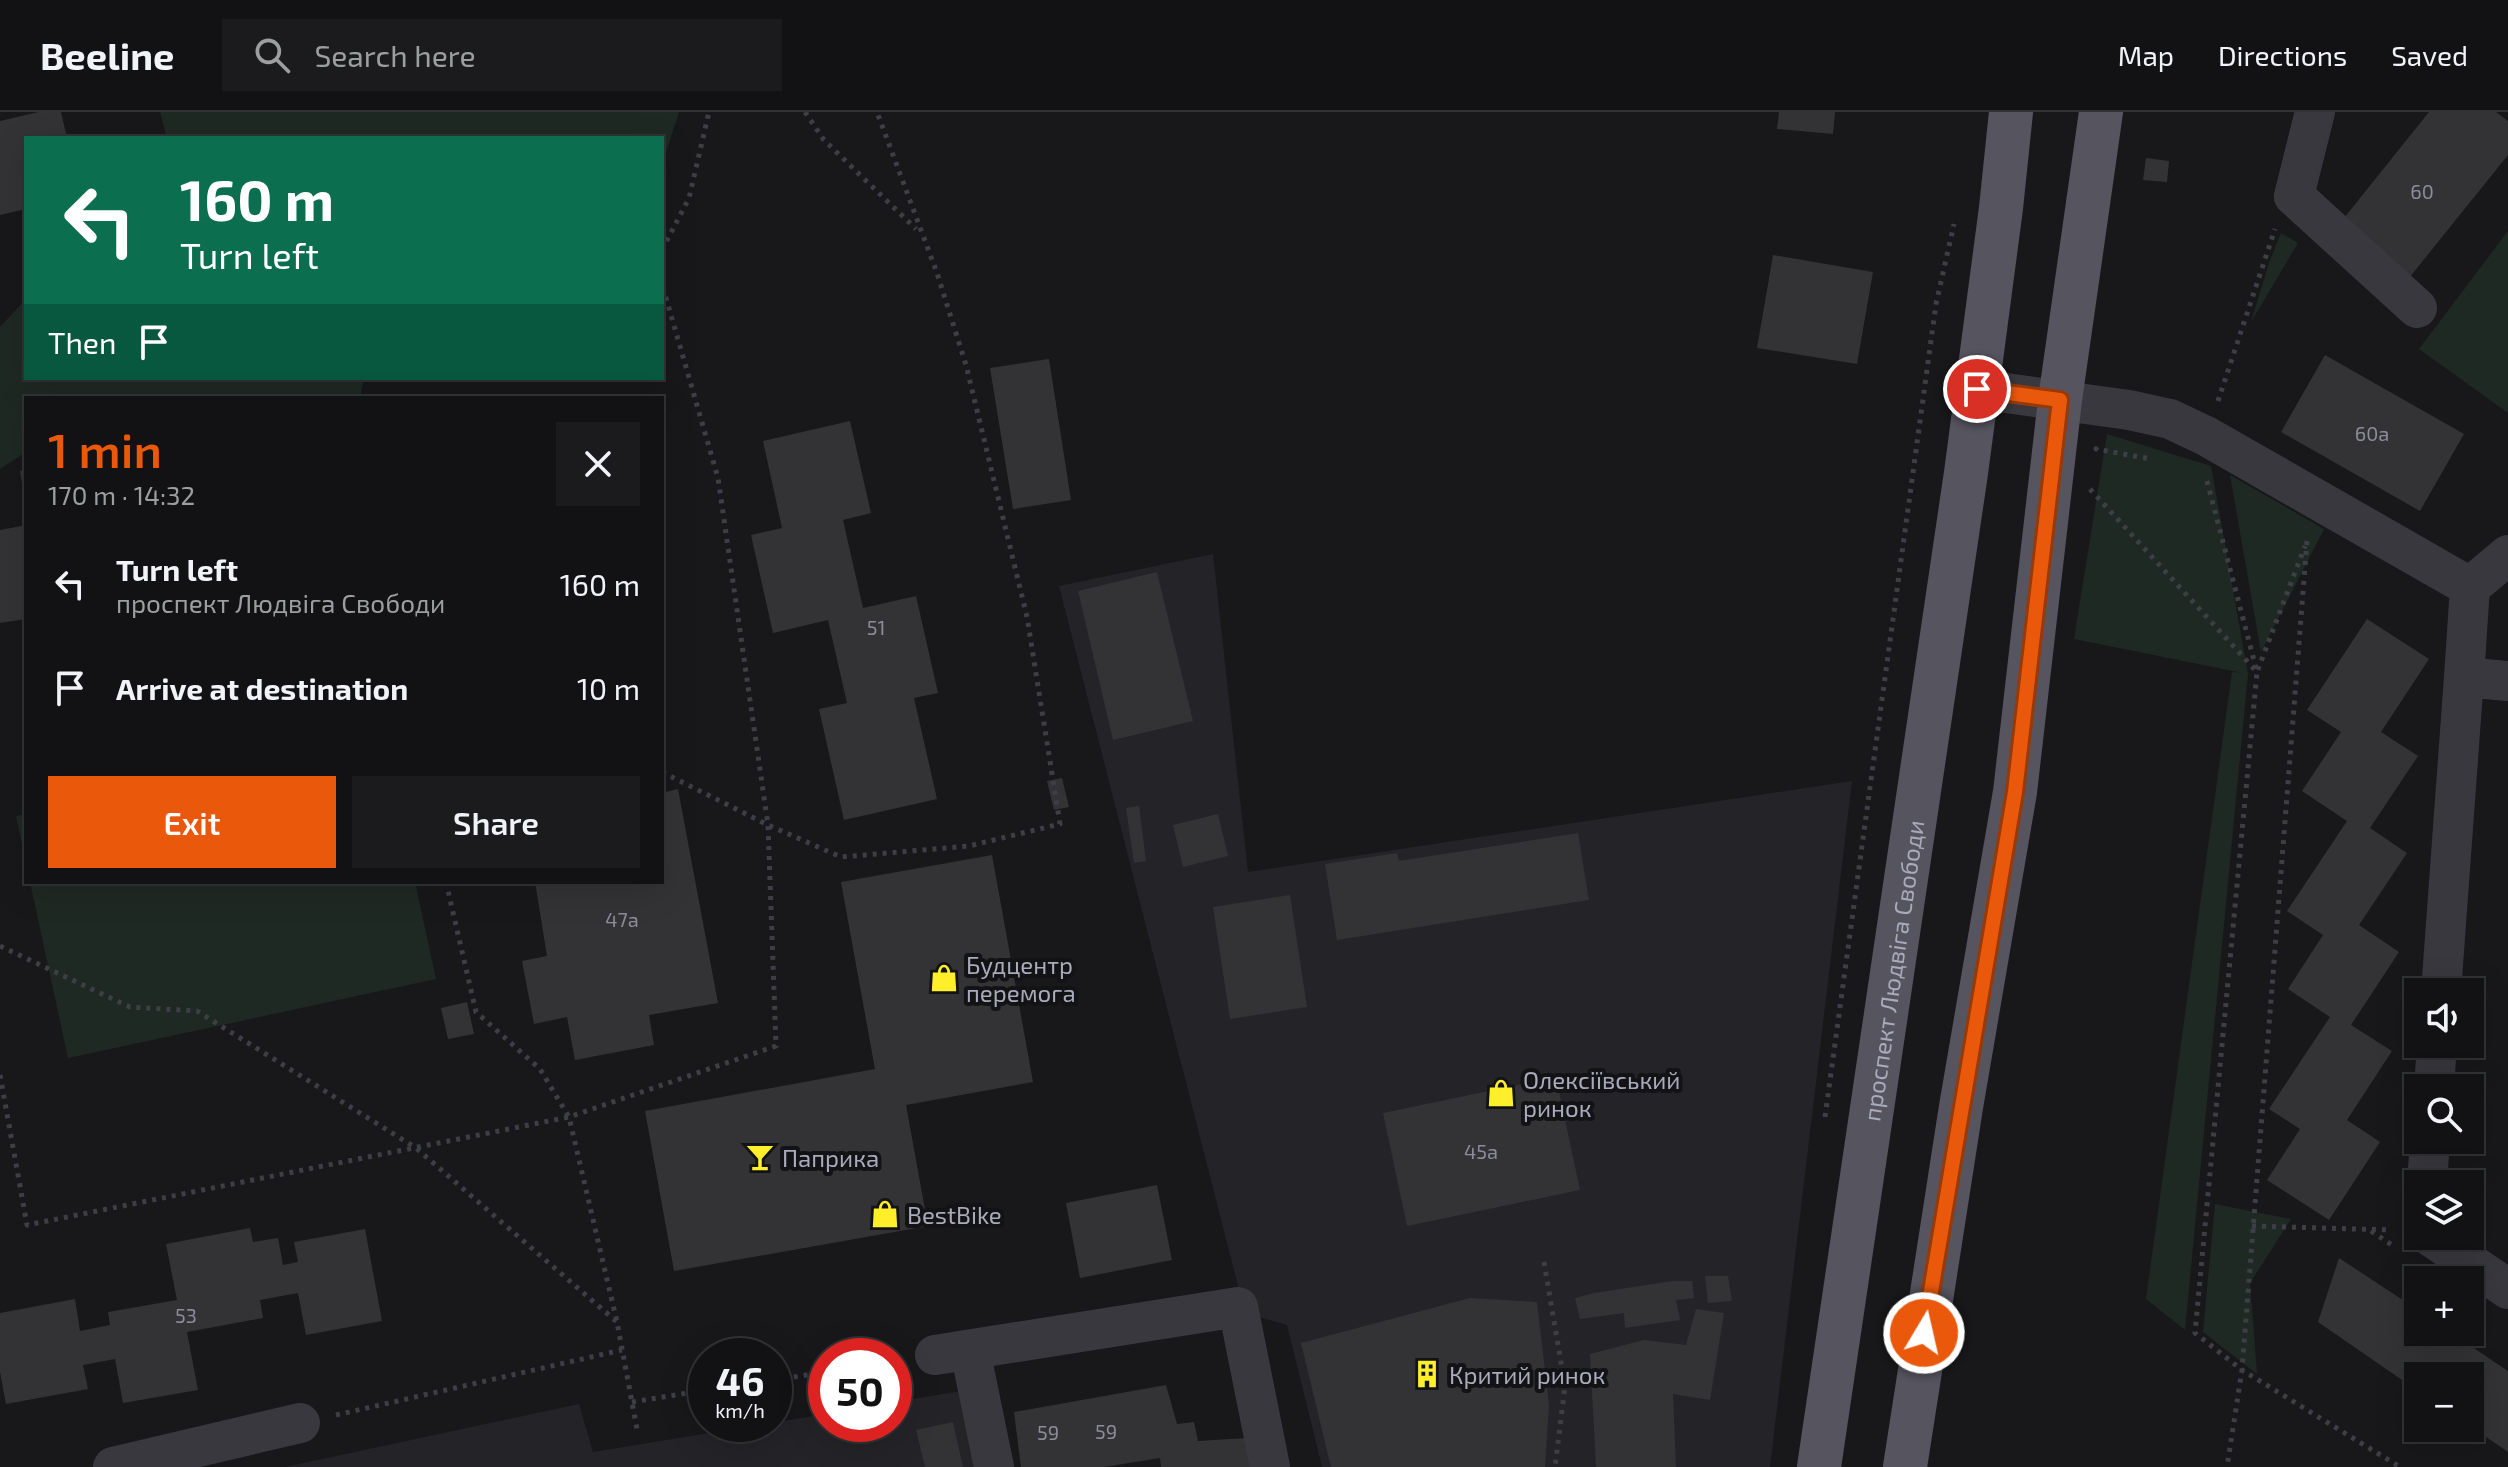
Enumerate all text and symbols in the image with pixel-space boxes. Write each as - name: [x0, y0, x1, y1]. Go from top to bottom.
- search box: [222, 19, 782, 91]
- text: Beeline: [40, 32, 174, 78]
- icon: search: [250, 33, 294, 77]
- text: Search here: [314, 37, 476, 73]
- text: Map: [2118, 38, 2174, 72]
- text: Directions: [2218, 38, 2347, 72]
- text: Saved: [2391, 38, 2468, 72]
- text: 160 m: [180, 165, 334, 232]
- icon: left: [48, 168, 152, 272]
- house number: 60: [2410, 179, 2434, 203]
- text: Turn left: [180, 233, 319, 276]
- icon: arrive: [132, 320, 176, 364]
- text: Then: [48, 324, 116, 360]
- pin: [1943, 355, 2011, 423]
- icon: arrive: [1955, 367, 1999, 411]
- text: 1 min: [48, 420, 162, 478]
- house number: 60а: [2355, 421, 2389, 445]
- button: close: [556, 422, 640, 506]
- text: 170 m · 14:32: [48, 479, 195, 510]
- text: Turn left: [116, 551, 238, 587]
- icon: left: [48, 562, 92, 606]
- text: 160 m: [560, 566, 640, 602]
- text: проспект Людвіга Свободи: [116, 587, 445, 618]
- house number: 51: [867, 615, 885, 639]
- icon: arrive: [48, 666, 92, 710]
- text: Arrive at destination: [116, 670, 408, 706]
- text: 10 m: [577, 670, 640, 706]
- button: Exit: [48, 776, 336, 868]
- button: Share: [352, 776, 640, 868]
- street label: проспект Людвіга Свободи: [1856, 818, 1929, 1123]
- house number: 47а: [605, 907, 639, 931]
- place label: Будцентр перемога: [966, 950, 1076, 1007]
- shop icon: Будцентр перемога: [929, 963, 959, 993]
- map controls: [2404, 978, 2484, 1442]
- button: sound: [2404, 978, 2484, 1058]
- place label: Олексіївський ринок: [1523, 1065, 1680, 1122]
- button: search: [2404, 1074, 2484, 1154]
- shop icon: Олексіївський ринок: [1486, 1078, 1516, 1108]
- house number: 45а: [1464, 1139, 1498, 1163]
- bar icon: Паприка: [745, 1142, 775, 1172]
- place label: Паприка: [782, 1143, 879, 1172]
- button: layers: [2404, 1170, 2484, 1250]
- shop icon: BestBike: [870, 1199, 900, 1229]
- place label: BestBike: [907, 1200, 1002, 1229]
- button: +: [2404, 1266, 2484, 1346]
- position arrow: [1882, 1291, 1966, 1375]
- house number: 53: [175, 1303, 197, 1327]
- speed limit sign: 50: [808, 1338, 912, 1442]
- text: 46: [715, 1356, 765, 1404]
- building icon: Критий ринок: [1412, 1359, 1442, 1389]
- place label: Критий ринок: [1449, 1360, 1606, 1389]
- button: −: [2404, 1362, 2484, 1442]
- text: km/h: [715, 1398, 765, 1422]
- house number: 59: [1095, 1419, 1117, 1443]
- house number: 59: [1037, 1420, 1059, 1444]

